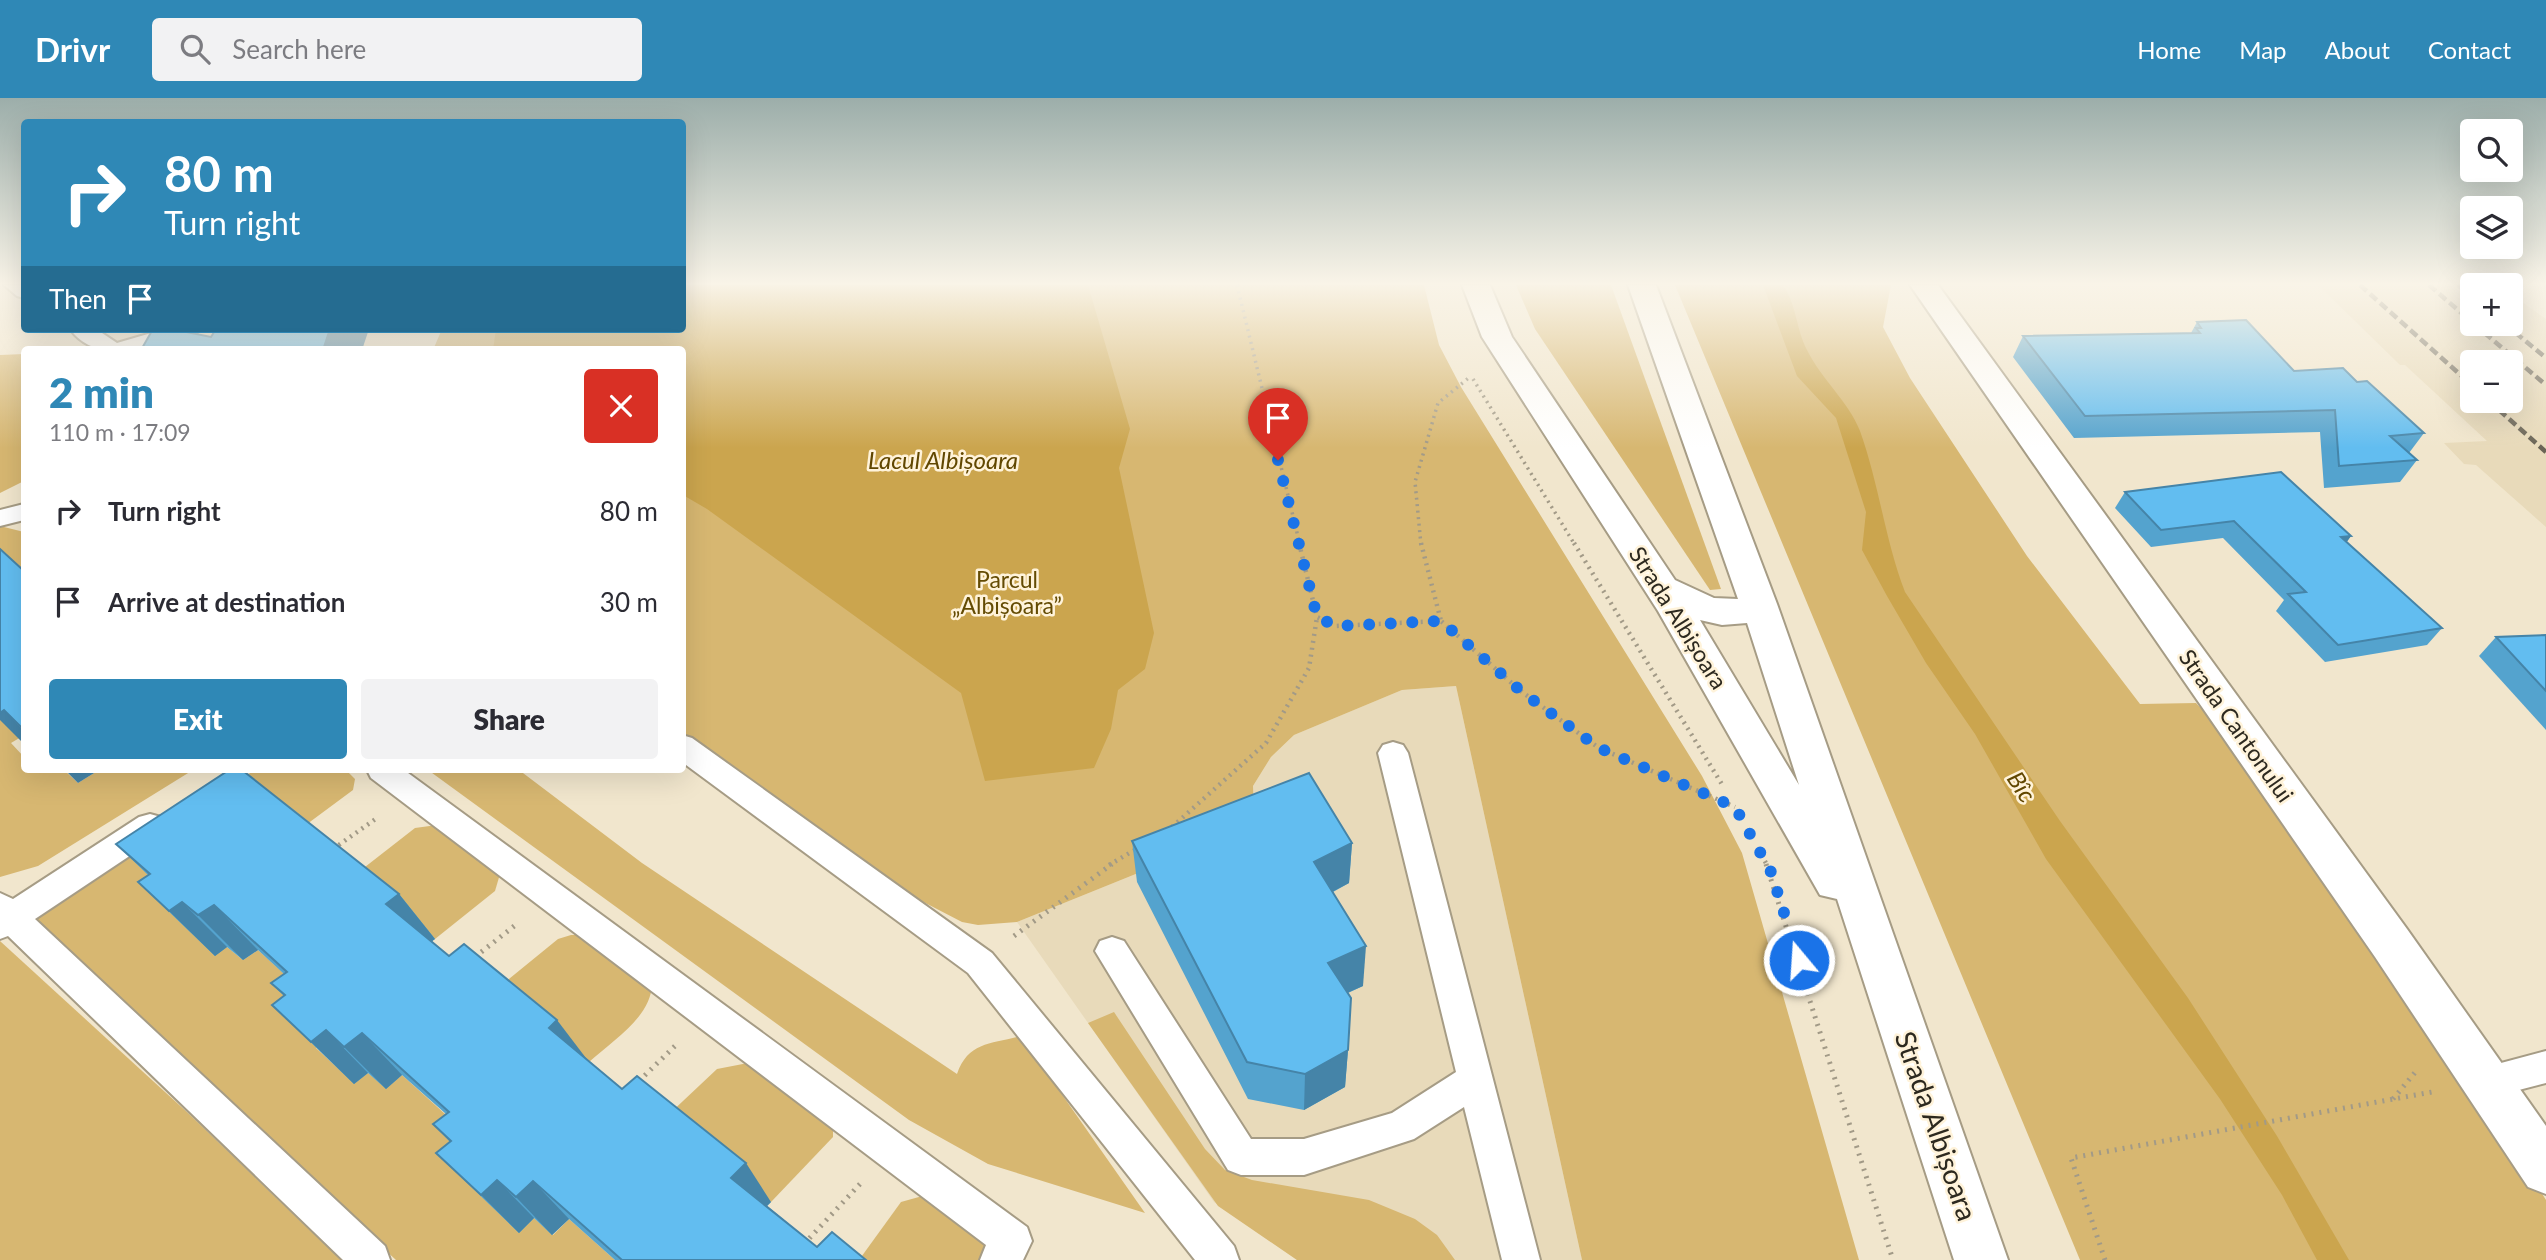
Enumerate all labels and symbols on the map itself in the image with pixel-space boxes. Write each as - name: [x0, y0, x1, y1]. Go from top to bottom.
- pin: [1248, 388, 1308, 460]
- water label: Lacul Albișoara: [868, 445, 1018, 474]
- street label: Strada Albișoara: [1624, 541, 1734, 694]
- park label: Parcul „Albișoara”: [952, 565, 1062, 619]
- street label: Strada Cantonului: [2174, 644, 2300, 807]
- water label: Bîc: [2002, 765, 2043, 807]
- position arrow: [1762, 923, 1836, 997]
- street label: Strada Albișoara: [1889, 1027, 1985, 1225]

